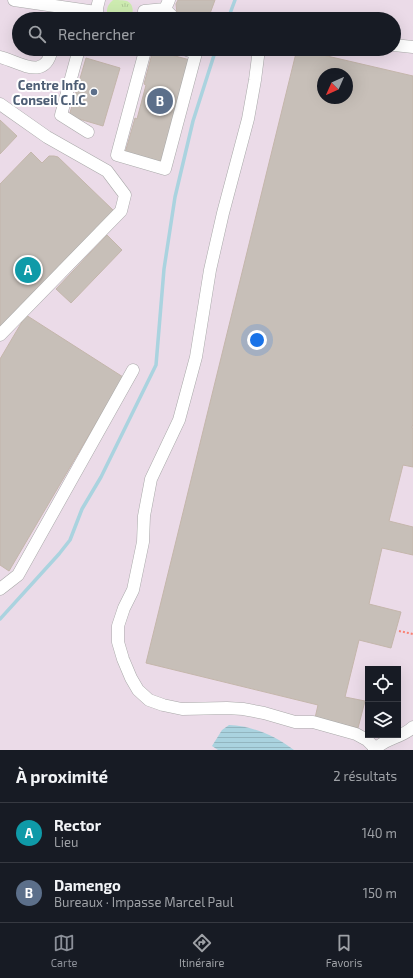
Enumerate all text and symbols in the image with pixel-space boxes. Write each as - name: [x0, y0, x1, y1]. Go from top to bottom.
- search box: [12, 12, 401, 56]
- icon: search: [26, 23, 48, 45]
- text: Rechercher: [58, 25, 135, 43]
- north arrow: [317, 68, 353, 104]
- place label: Centre Info Conseil C.I.C: [13, 77, 86, 108]
- pin: B: [147, 86, 173, 116]
- marker: Centre Info Conseil C.I.C: [89, 87, 99, 97]
- pin: A: [15, 255, 41, 285]
- your location: [247, 330, 267, 350]
- map controls: [365, 666, 401, 738]
- button: locate: [365, 666, 401, 702]
- button: layers: [365, 702, 401, 738]
- text: À proximité: [16, 766, 108, 786]
- text: 2 résultats: [333, 768, 397, 784]
- text: Rector: [54, 816, 101, 834]
- text: A: [25, 825, 33, 841]
- text: 140 m: [362, 825, 397, 841]
- text: Lieu: [54, 834, 78, 850]
- text: Damengo: [54, 876, 121, 894]
- text: B: [25, 885, 33, 901]
- text: 150 m: [363, 885, 397, 901]
- text: Bureaux · Impasse Marcel Paul: [54, 894, 234, 910]
- tab: Carte: [51, 932, 78, 969]
- tab: Itinéraire: [179, 932, 224, 969]
- tab: Favoris: [326, 932, 362, 969]

